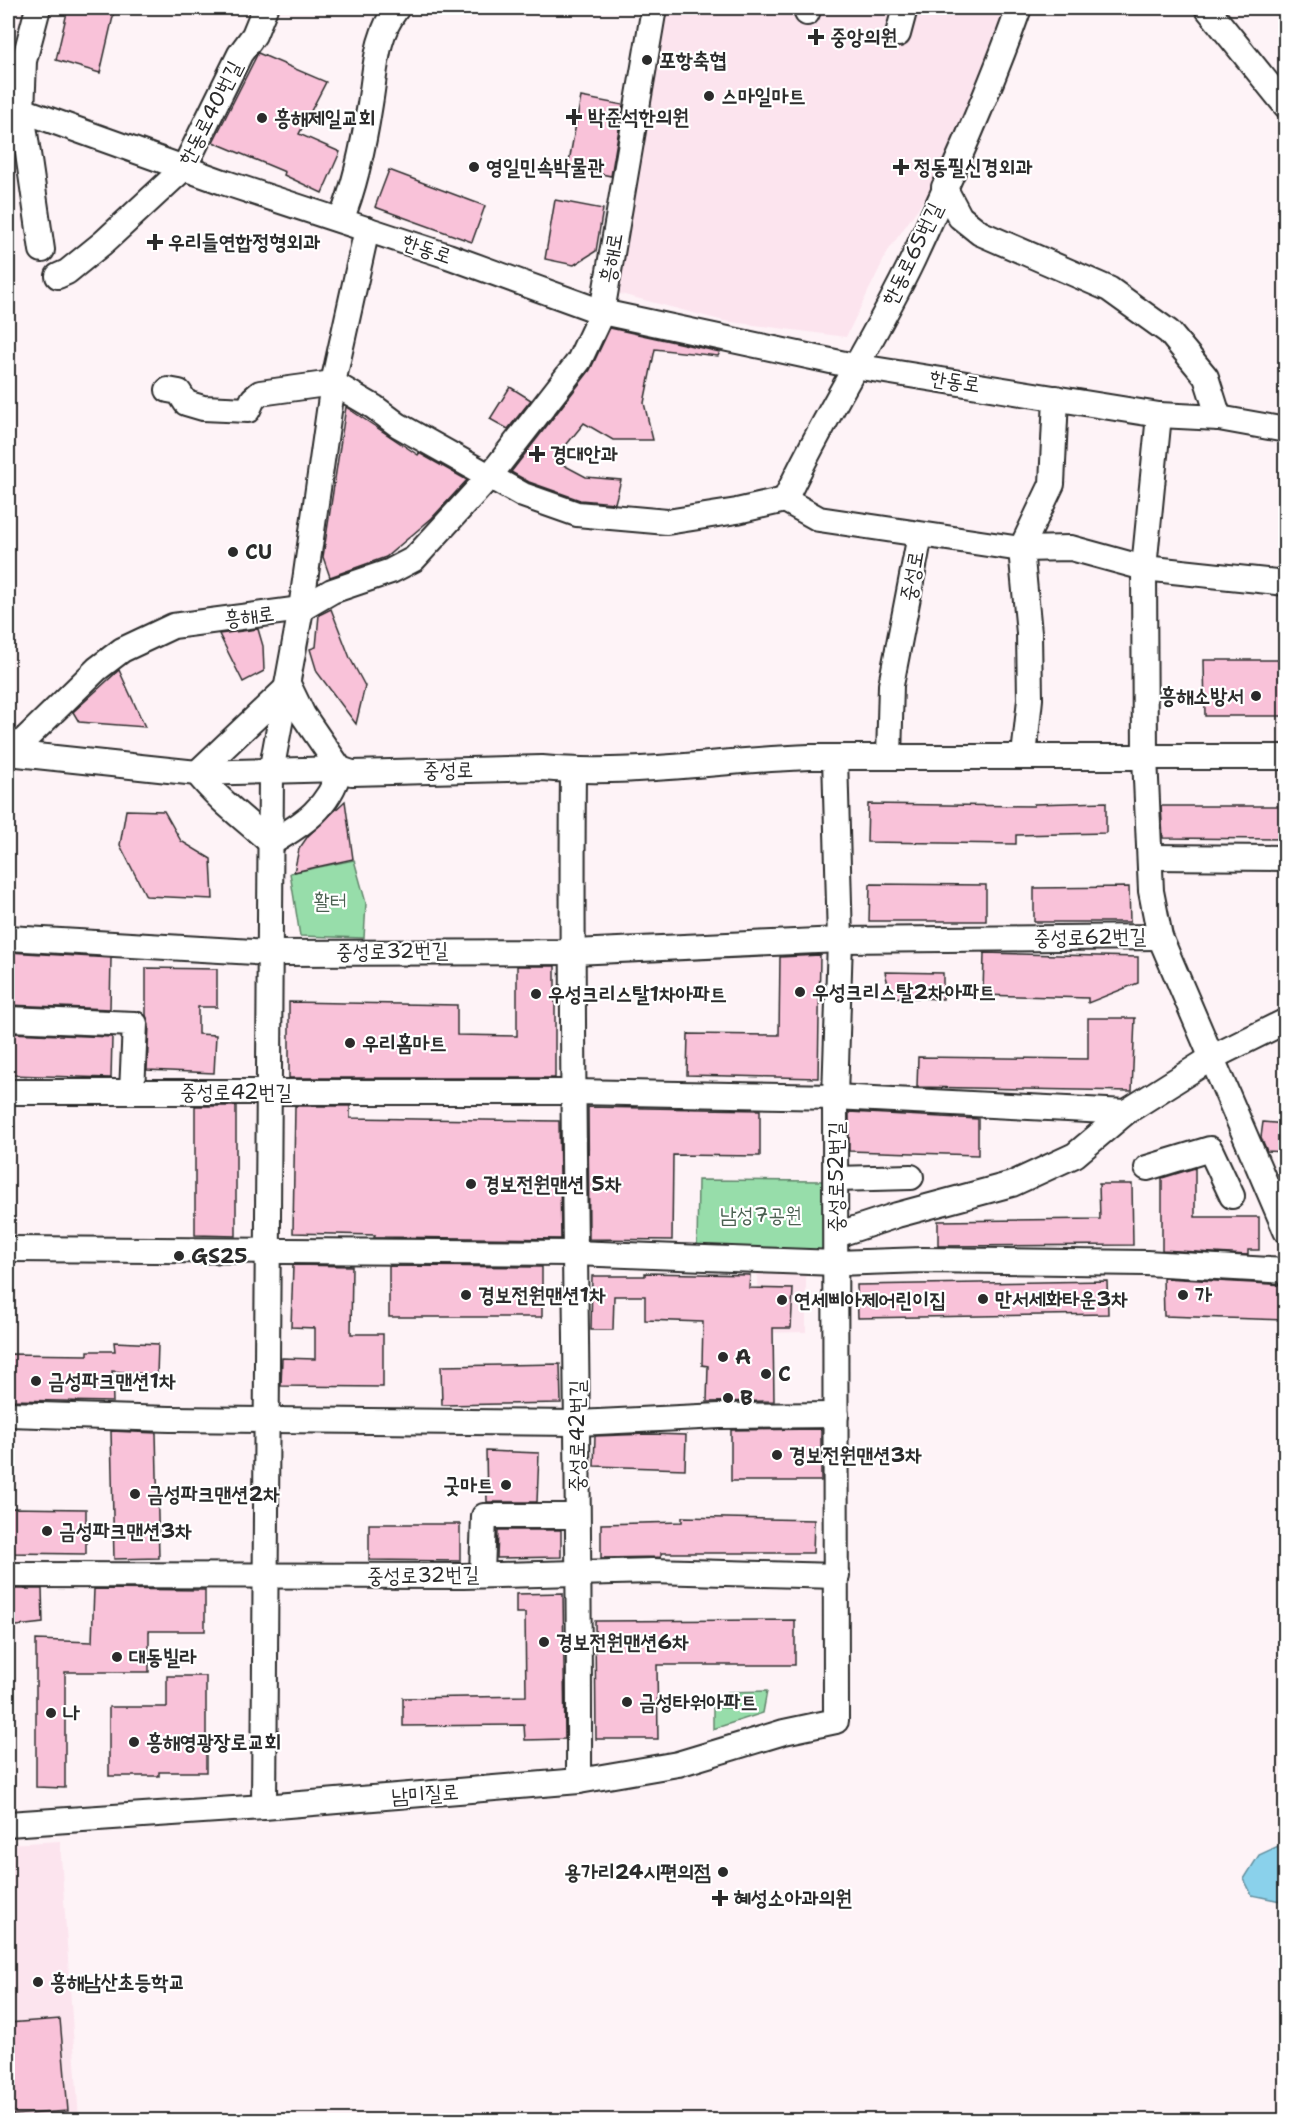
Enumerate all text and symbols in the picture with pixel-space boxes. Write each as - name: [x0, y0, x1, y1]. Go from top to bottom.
- place label: 중앙의원: [830, 23, 898, 51]
- marker: 중앙의원: [807, 28, 825, 46]
- place label: 포항축협: [659, 46, 727, 74]
- marker: 포항축협: [640, 53, 654, 67]
- street label: 한동로40번길: [172, 56, 248, 170]
- place label: 스마일마트: [721, 82, 806, 110]
- marker: 스마일마트: [702, 89, 716, 103]
- place label: 박준석한의원: [588, 103, 689, 131]
- place label: 흥해제일교회: [274, 104, 375, 132]
- marker: 박준석한의원: [565, 108, 583, 126]
- marker: 흥해제일교회: [255, 111, 269, 125]
- place label: 영일민속박물관: [486, 153, 604, 181]
- place label: 정동필신경외과: [914, 153, 1032, 181]
- marker: 정동필신경외과: [892, 158, 910, 176]
- marker: 영일민속박물관: [467, 160, 481, 174]
- street label: 한동로65번길: [875, 198, 949, 310]
- place label: 우리들연합정형외과: [168, 228, 320, 256]
- street label: 한동로: [398, 228, 456, 270]
- street label: 흥해로: [593, 231, 629, 285]
- marker: 우리들연합정형외과: [146, 233, 164, 251]
- street label: 한동로: [928, 363, 982, 399]
- place label: 경대안과: [550, 440, 618, 468]
- marker: 경대안과: [528, 445, 546, 463]
- place label: CU: [245, 538, 272, 566]
- marker: CU: [226, 545, 240, 559]
- street label: 중성로: [894, 549, 930, 603]
- street label: 흥해로: [222, 599, 276, 633]
- place label: 흥해소방서: [1160, 682, 1244, 710]
- marker: 흥해소방서: [1249, 689, 1263, 703]
- street label: 중성로: [422, 756, 474, 784]
- park label: 활터: [313, 887, 347, 915]
- street label: 중성로62번길: [1033, 922, 1147, 952]
- street label: 중성로32번길: [336, 936, 449, 966]
- place label: 우성크리스탈2차아파트: [812, 978, 996, 1006]
- place label: 우성크리스탈1차아파트: [548, 980, 727, 1008]
- marker: 우성크리스탈2차아파트: [793, 985, 807, 999]
- marker: 우성크리스탈1차아파트: [529, 987, 543, 1001]
- place label: 우리홈마트: [362, 1029, 447, 1057]
- marker: 우리홈마트: [343, 1036, 357, 1050]
- street label: 중성로42번길: [180, 1078, 292, 1106]
- street label: 중성로52번길: [822, 1121, 850, 1232]
- place label: 경보전원맨션 5차: [483, 1170, 622, 1198]
- marker: 경보전원맨션 5차: [464, 1177, 478, 1191]
- park label: 남성7공원: [720, 1201, 802, 1229]
- place label: GS25: [191, 1242, 247, 1270]
- marker: GS25: [172, 1249, 186, 1263]
- place label: 경보전원맨션1차: [478, 1281, 606, 1309]
- place label: 가: [1195, 1281, 1212, 1309]
- place label: 만서세화타운3차: [995, 1285, 1128, 1313]
- place label: 연세삐아제어린이집: [794, 1286, 946, 1314]
- marker: 경보전원맨션1차: [459, 1288, 473, 1302]
- marker: 가: [1176, 1288, 1190, 1302]
- marker: 만서세화타운3차: [976, 1292, 990, 1306]
- marker: 연세삐아제어린이집: [775, 1293, 789, 1307]
- place label: A: [735, 1343, 751, 1371]
- marker: A: [716, 1350, 730, 1364]
- place label: C: [778, 1360, 791, 1388]
- place label: 금성파크맨션1차: [48, 1367, 176, 1395]
- marker: C: [759, 1367, 773, 1381]
- marker: 금성파크맨션1차: [29, 1374, 43, 1388]
- street label: 중성로42번길: [563, 1380, 591, 1492]
- place label: B: [740, 1384, 753, 1412]
- marker: B: [721, 1391, 735, 1405]
- place label: 경보전원맨션3차: [789, 1441, 922, 1469]
- marker: 경보전원맨션3차: [770, 1448, 784, 1462]
- place label: 굿마트: [443, 1471, 494, 1499]
- marker: 굿마트: [499, 1478, 513, 1492]
- place label: 금성파크맨션2차: [147, 1480, 280, 1508]
- marker: 금성파크맨션2차: [128, 1487, 142, 1501]
- place label: 금성파크맨션3차: [59, 1517, 192, 1545]
- marker: 금성파크맨션3차: [40, 1524, 54, 1538]
- street label: 중성로32번길: [367, 1560, 480, 1590]
- place label: 경보전원맨션6차: [556, 1628, 689, 1656]
- marker: 경보전원맨션6차: [537, 1635, 551, 1649]
- place label: 대동빌라: [129, 1643, 197, 1671]
- marker: 대동빌라: [110, 1650, 124, 1664]
- place label: 금성타워아파트: [639, 1688, 757, 1716]
- marker: 금성타워아파트: [620, 1695, 634, 1709]
- place label: 나: [63, 1699, 80, 1727]
- marker: 나: [44, 1706, 58, 1720]
- place label: 흥해영광장로교회: [146, 1728, 281, 1756]
- marker: 흥해영광장로교회: [127, 1735, 141, 1749]
- street label: 남미질로: [390, 1778, 460, 1810]
- place label: 용가리24시편의점: [564, 1858, 711, 1886]
- marker: 용가리24시편의점: [716, 1865, 730, 1879]
- place label: 혜성소아과의원: [733, 1884, 852, 1912]
- marker: 혜성소아과의원: [711, 1889, 729, 1907]
- place label: 흥해남산초등학교: [50, 1968, 185, 1996]
- marker: 흥해남산초등학교: [31, 1975, 45, 1989]

